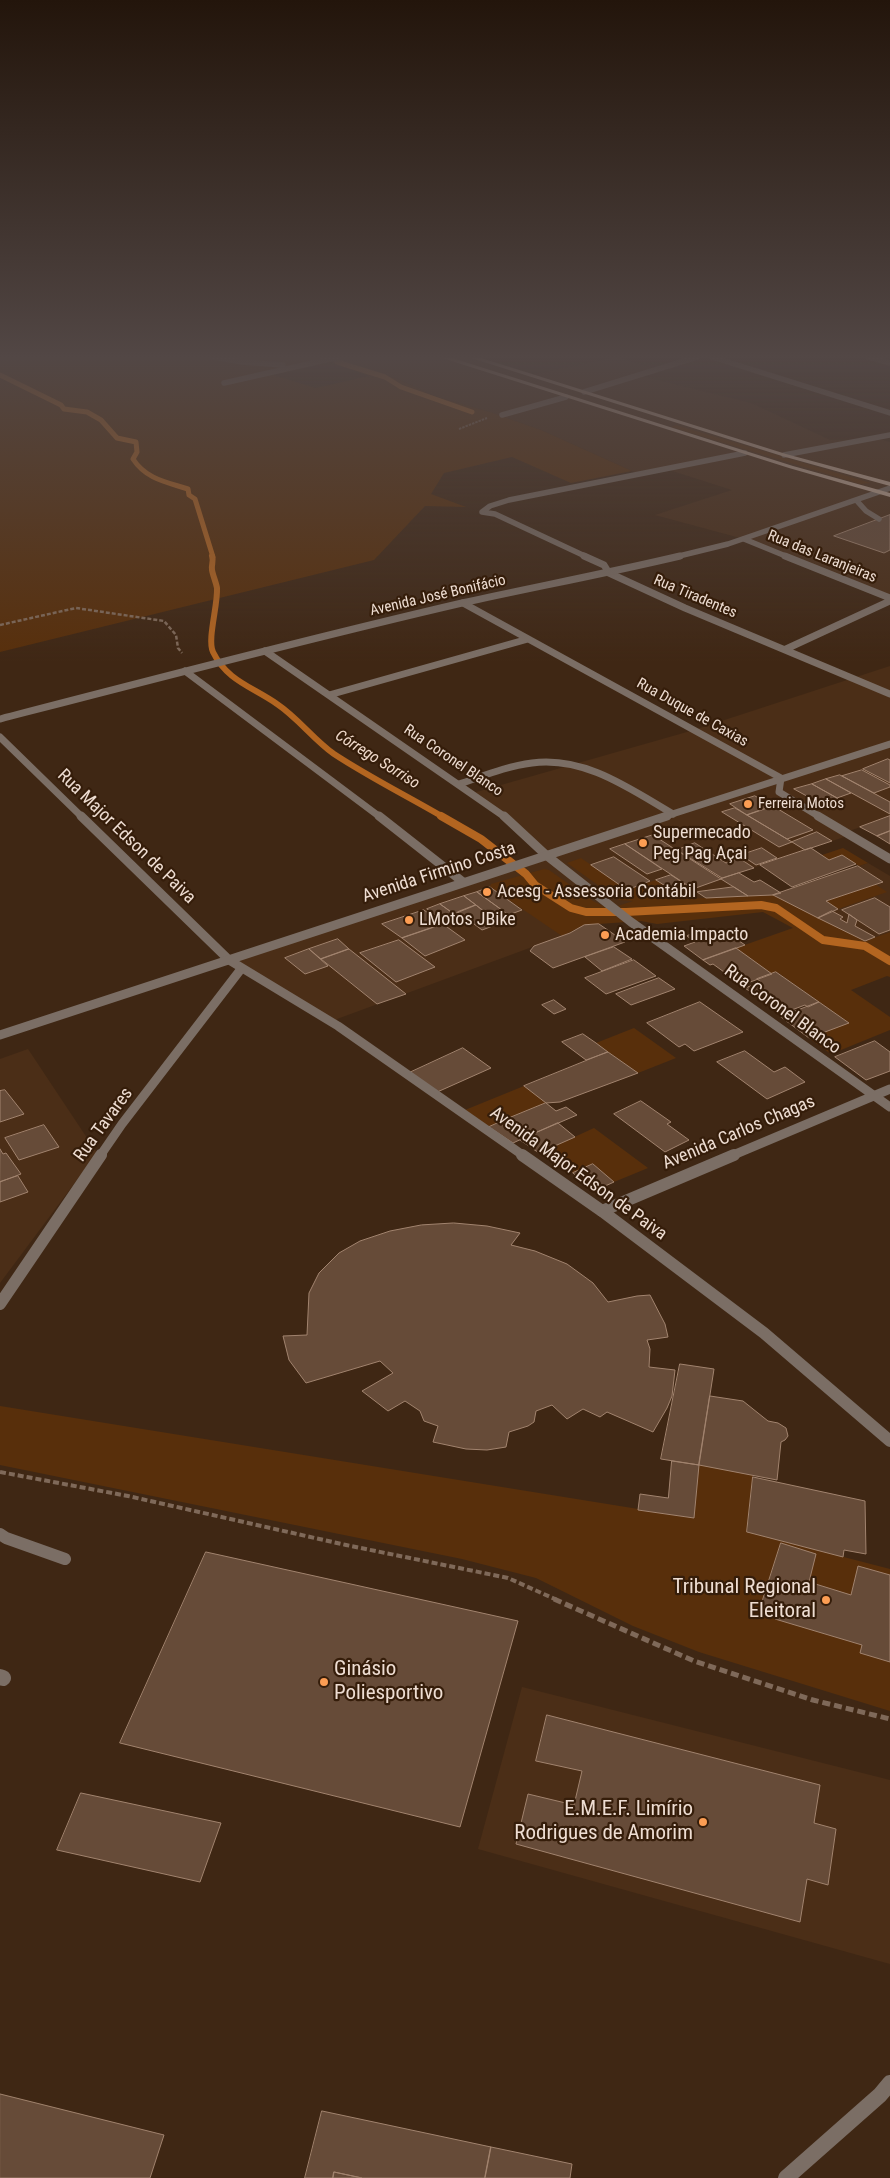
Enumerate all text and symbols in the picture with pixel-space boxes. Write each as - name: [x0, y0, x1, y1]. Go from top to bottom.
- street label: Rua das Laranjeiras: [765, 527, 879, 587]
- street label: Rua Tiradentes: [651, 571, 739, 623]
- street label: Avenida José Bonifácio: [368, 572, 508, 620]
- street label: Rua Duque de Caxias: [633, 675, 751, 751]
- street label: Rua Coronel Blanco: [400, 721, 506, 801]
- water label: Córrego Sorriso: [331, 726, 423, 794]
- street label: Rua Major Edson de Paiva: [52, 765, 200, 909]
- place label: Ferreira Motos: [758, 795, 844, 813]
- marker: Ferreira Motos: [742, 798, 754, 810]
- place label: Supermecado Peg Pag Açai: [653, 822, 751, 864]
- marker: Supermecado Peg Pag Açai: [637, 837, 649, 849]
- street label: Avenida Firmino Costa: [360, 838, 518, 908]
- place label: Acesg - Assessoria Contábil: [497, 881, 696, 903]
- marker: Acesg - Assessoria Contábil: [481, 886, 493, 898]
- place label: LMotos JBike: [419, 909, 516, 931]
- marker: LMotos JBike: [403, 914, 415, 926]
- place label: Academia Impacto: [615, 924, 748, 946]
- marker: Academia Impacto: [599, 929, 611, 941]
- street label: Rua Coronel Blanco: [720, 961, 844, 1059]
- street label: Rua Tavares: [70, 1084, 138, 1166]
- street label: Avenida Carlos Chagas: [660, 1091, 818, 1175]
- street label: Avenida Major Edson de Paiva: [485, 1103, 671, 1245]
- place label: Tribunal Regional Eleitoral: [672, 1575, 816, 1625]
- marker: Tribunal Regional Eleitoral: [820, 1594, 832, 1606]
- place label: Ginásio Poliesportivo: [334, 1657, 443, 1707]
- marker: Ginásio Poliesportivo: [318, 1676, 330, 1688]
- place label: E.M.E.F. Limírio Rodrigues de Amorim: [514, 1797, 693, 1847]
- marker: E.M.E.F. Limírio Rodrigues de Amorim: [697, 1816, 709, 1828]

